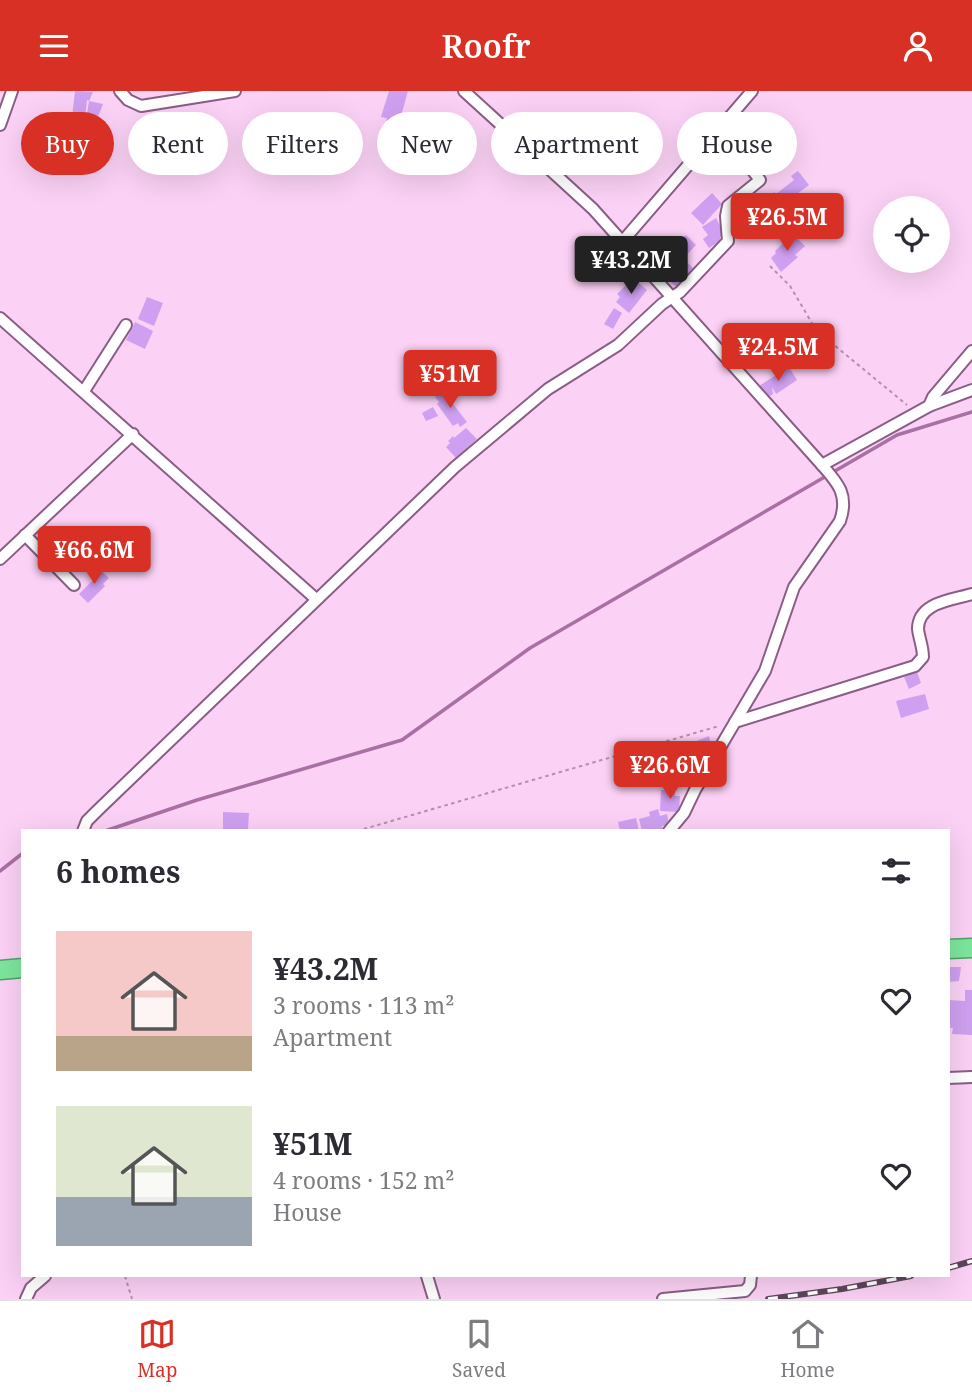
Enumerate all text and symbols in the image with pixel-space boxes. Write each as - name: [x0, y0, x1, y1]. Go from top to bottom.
- text: Roofr: [441, 24, 531, 67]
- icon: menu: [35, 27, 73, 65]
- icon: person: [899, 27, 937, 65]
- chip: Buy: [21, 112, 114, 175]
- chip: Rent: [128, 112, 228, 175]
- chip: Filters: [242, 112, 363, 175]
- chip: New: [377, 112, 477, 175]
- chip: Apartment: [491, 112, 663, 175]
- chip: House: [677, 112, 797, 175]
- pin: ¥26.5M: [730, 193, 844, 253]
- map controls: [873, 196, 950, 273]
- button: locate: [873, 196, 950, 273]
- text: ¥26.5M: [747, 200, 827, 232]
- pin: ¥43.2M: [574, 237, 688, 296]
- text: ¥43.2M: [591, 243, 671, 275]
- pin: ¥24.5M: [721, 323, 835, 383]
- text: ¥24.5M: [738, 330, 818, 362]
- pin: ¥51M: [409, 351, 491, 410]
- text: ¥51M: [420, 357, 480, 389]
- pin: ¥66.6M: [37, 526, 151, 586]
- text: ¥66.6M: [54, 533, 134, 565]
- pin: ¥26.6M: [613, 741, 727, 801]
- text: ¥26.6M: [630, 748, 710, 780]
- text: 6 homes: [56, 851, 180, 892]
- icon: filters: [877, 852, 915, 890]
- text: ¥43.2M: [273, 948, 378, 989]
- icon: home: [112, 959, 196, 1043]
- icon: heart: [877, 982, 915, 1020]
- text: 3 rooms · 113 m²: [273, 989, 455, 1021]
- text: Apartment: [273, 1021, 392, 1053]
- text: ¥51M: [273, 1123, 352, 1164]
- icon: home: [112, 1134, 196, 1218]
- icon: heart: [877, 1157, 915, 1195]
- text: 4 rooms · 152 m²: [273, 1164, 455, 1196]
- text: House: [273, 1196, 342, 1228]
- tab: Map: [137, 1315, 177, 1383]
- tab: Saved: [452, 1315, 506, 1383]
- tab: Home: [781, 1315, 835, 1383]

